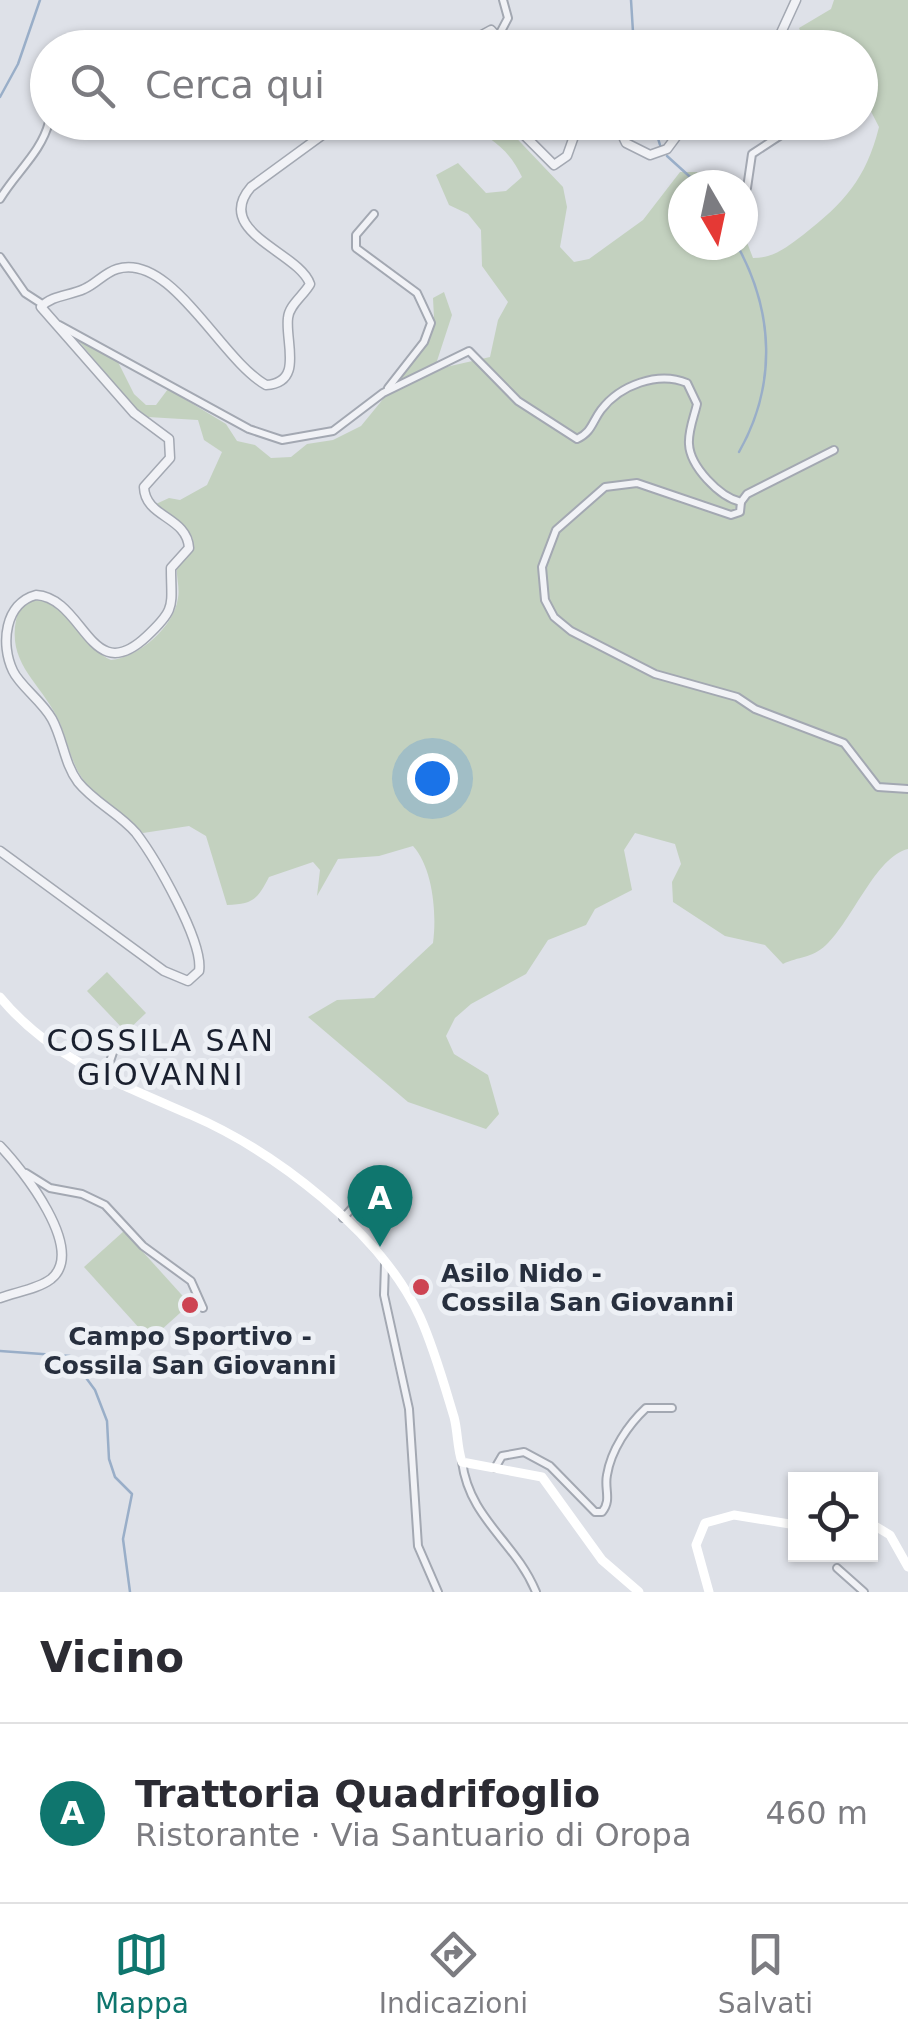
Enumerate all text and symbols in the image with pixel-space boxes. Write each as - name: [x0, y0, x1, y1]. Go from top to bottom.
- search box: [30, 30, 878, 140]
- icon: search: [65, 58, 120, 113]
- text: Cerca qui: [145, 63, 325, 107]
- north arrow: [668, 170, 758, 260]
- your location: [407, 753, 458, 804]
- district label: COSSILA SAN GIOVANNI: [46, 1023, 276, 1092]
- pin: A: [348, 1164, 412, 1247]
- place label: Asilo Nido - Cossila San Giovanni: [441, 1259, 734, 1317]
- marker: Asilo Nido - Cossila San Giovanni: [410, 1276, 432, 1298]
- marker: Campo Sportivo - Cossila San Giovanni: [179, 1294, 201, 1316]
- place label: Campo Sportivo - Cossila San Giovanni: [44, 1322, 336, 1380]
- map controls: [788, 1472, 878, 1562]
- button: locate: [788, 1472, 878, 1562]
- text: Vicino: [40, 1633, 184, 1682]
- text: Trattoria Quadrifoglio: [135, 1772, 600, 1816]
- text: A: [60, 1794, 85, 1832]
- text: 460 m: [766, 1794, 868, 1832]
- text: Ristorante · Via Santuario di Oropa: [135, 1816, 692, 1854]
- tab: Mappa: [95, 1927, 189, 2020]
- tab: Indicazioni: [379, 1927, 528, 2020]
- tab: Salvati: [718, 1927, 813, 2020]

